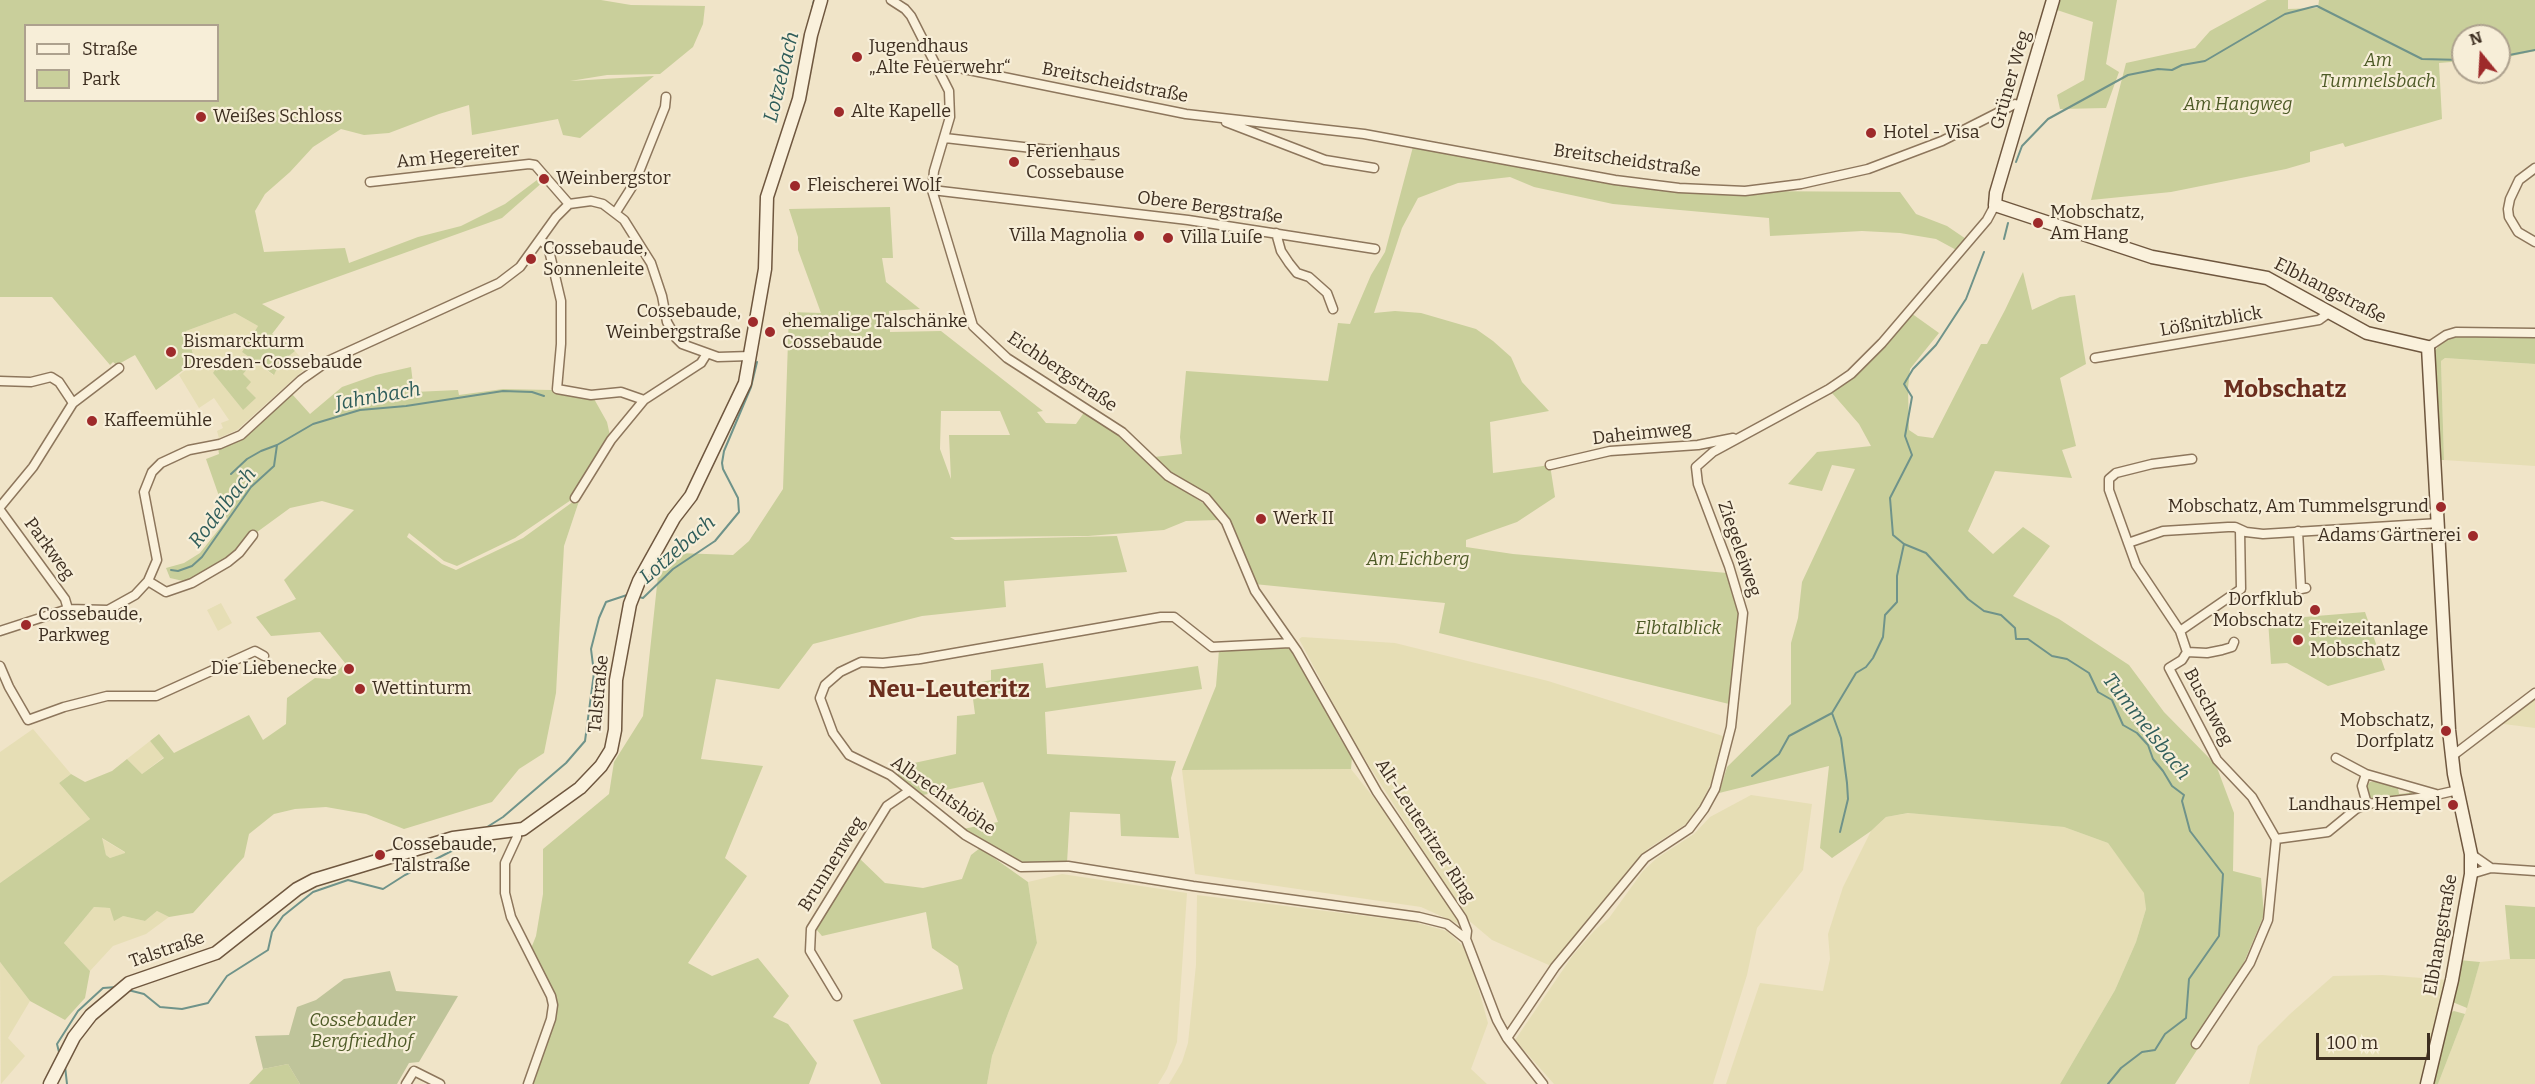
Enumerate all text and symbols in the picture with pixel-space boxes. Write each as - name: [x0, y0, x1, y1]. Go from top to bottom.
- legend: [24, 24, 219, 102]
- north arrow: [2451, 24, 2511, 84]
- text: N: [2467, 27, 2485, 49]
- street label: Grüner Weg: [1987, 28, 2035, 132]
- water label: Lotzebach: [759, 29, 805, 125]
- place label: Jugendhaus „Alte Feuerwehr“: [869, 36, 1011, 78]
- text: Straße: [82, 38, 138, 60]
- marker: Jugendhaus „Alte Feuerwehr“: [850, 50, 864, 64]
- park label: Am Tummelsbach: [2320, 50, 2436, 92]
- street label: Breitscheidstraße: [1040, 58, 1190, 108]
- text: Park: [82, 68, 120, 90]
- park label: Am Hangweg: [2183, 94, 2293, 116]
- place label: Alte Kapelle: [851, 101, 951, 123]
- marker: Alte Kapelle: [832, 105, 846, 119]
- place label: Weißes Schloss: [213, 106, 342, 128]
- marker: Weißes Schloss: [194, 110, 208, 124]
- place label: Hotel - Visa: [1883, 122, 1980, 144]
- marker: Hotel - Visa: [1864, 126, 1878, 140]
- street label: Am Hegereiter: [395, 139, 521, 173]
- street label: Breitscheidstraße: [1552, 140, 1702, 182]
- place label: Ferienhaus Cossebause: [1026, 141, 1124, 184]
- marker: Ferienhaus Cossebause: [1007, 155, 1021, 169]
- place label: Weinbergstor: [556, 168, 671, 190]
- marker: Weinbergstor: [537, 172, 551, 186]
- place label: Fleischerei Wolf: [807, 175, 941, 197]
- marker: Fleischerei Wolf: [788, 179, 802, 193]
- street label: Obere Bergstraße: [1136, 187, 1284, 229]
- place label: Mobschatz, Am Hang: [2050, 202, 2144, 244]
- marker: Mobschatz, Am Hang: [2031, 216, 2045, 230]
- place label: Villa Magnolia: [1009, 225, 1127, 247]
- place label: Villa Luiſe: [1180, 227, 1263, 249]
- marker: Villa Magnolia: [1132, 229, 1146, 243]
- marker: Villa Luiſe: [1161, 231, 1175, 245]
- place label: Cossebaude, Sonnenleite: [543, 238, 648, 280]
- marker: Cossebaude, Sonnenleite: [524, 252, 538, 266]
- street label: Elbhangstraße: [2270, 253, 2390, 329]
- place label: Cossebaude, Weinbergstraße: [606, 301, 741, 344]
- street label: Lößnitzblick: [2158, 302, 2264, 342]
- place label: ehemalige Talschänke Cossebaude: [782, 311, 968, 354]
- marker: Cossebaude, Weinbergstraße: [746, 315, 760, 329]
- marker: ehemalige Talschänke Cossebaude: [763, 325, 777, 339]
- street label: Eichbergstraße: [1003, 327, 1121, 417]
- place label: Bismarckturm Dresden-Cossebaude: [183, 331, 362, 374]
- marker: Bismarckturm Dresden-Cossebaude: [164, 345, 178, 359]
- district label: Mobschatz: [2223, 376, 2347, 404]
- water label: Jahnbach: [333, 378, 423, 416]
- place label: Kaffeemühle: [104, 410, 212, 432]
- marker: Kaffeemühle: [85, 414, 99, 428]
- street label: Daheimweg: [1591, 418, 1693, 450]
- water label: Rodelbach: [184, 463, 262, 553]
- place label: Mobschatz, Am Tummelsgrund: [2168, 496, 2429, 518]
- street label: Ziegeleiweg: [1713, 498, 1765, 600]
- marker: Mobschatz, Am Tummelsgrund: [2434, 500, 2448, 514]
- place label: Werk II: [1273, 508, 1334, 530]
- water label: Lotzebach: [635, 511, 721, 589]
- marker: Werk II: [1254, 512, 1268, 526]
- street label: Parkweg: [19, 514, 79, 584]
- place label: Adams Gärtnerei: [2318, 525, 2461, 547]
- marker: Adams Gärtnerei: [2466, 529, 2480, 543]
- park label: Am Eichberg: [1367, 549, 1469, 571]
- place label: Dorfklub Mobschatz: [2213, 589, 2303, 632]
- marker: Dorfklub Mobschatz: [2308, 603, 2322, 617]
- place label: Cossebaude, Parkweg: [38, 604, 143, 646]
- marker: Cossebaude, Parkweg: [19, 618, 33, 632]
- park label: Elbtalblick: [1635, 618, 1721, 640]
- place label: Freizeitanlage Mobschatz: [2310, 619, 2428, 662]
- marker: Freizeitanlage Mobschatz: [2291, 633, 2305, 647]
- street label: Talstraße: [584, 654, 614, 734]
- place label: Die Liebenecke: [211, 658, 337, 680]
- marker: Die Liebenecke: [342, 662, 356, 676]
- street label: Buschweg: [2179, 665, 2237, 749]
- water label: Tummelsbach: [2097, 669, 2195, 785]
- district label: Neu-Leuteritz: [868, 676, 1030, 704]
- place label: Wettinturm: [372, 678, 471, 700]
- marker: Wettinturm: [353, 682, 367, 696]
- place label: Mobschatz, Dorfplatz: [2340, 710, 2434, 752]
- marker: Mobschatz, Dorfplatz: [2439, 724, 2453, 738]
- street label: Albrechtshöhe: [886, 752, 1000, 840]
- street label: Alt-Leuteritzer Ring: [1370, 755, 1480, 907]
- place label: Landhaus Hempel: [2288, 794, 2441, 816]
- marker: Landhaus Hempel: [2446, 798, 2460, 812]
- street label: Brunnenweg: [794, 813, 870, 915]
- place label: Cossebaude, Talstraße: [392, 834, 497, 876]
- marker: Cossebaude, Talstraße: [373, 848, 387, 862]
- street label: Elbhangstraße: [2420, 873, 2462, 997]
- street label: Talstraße: [126, 927, 208, 973]
- park label: Cossebauder Bergfriedhof: [309, 1010, 415, 1052]
- scale bar: [2319, 1021, 2433, 1059]
- text: 100 m: [2327, 1032, 2378, 1054]

